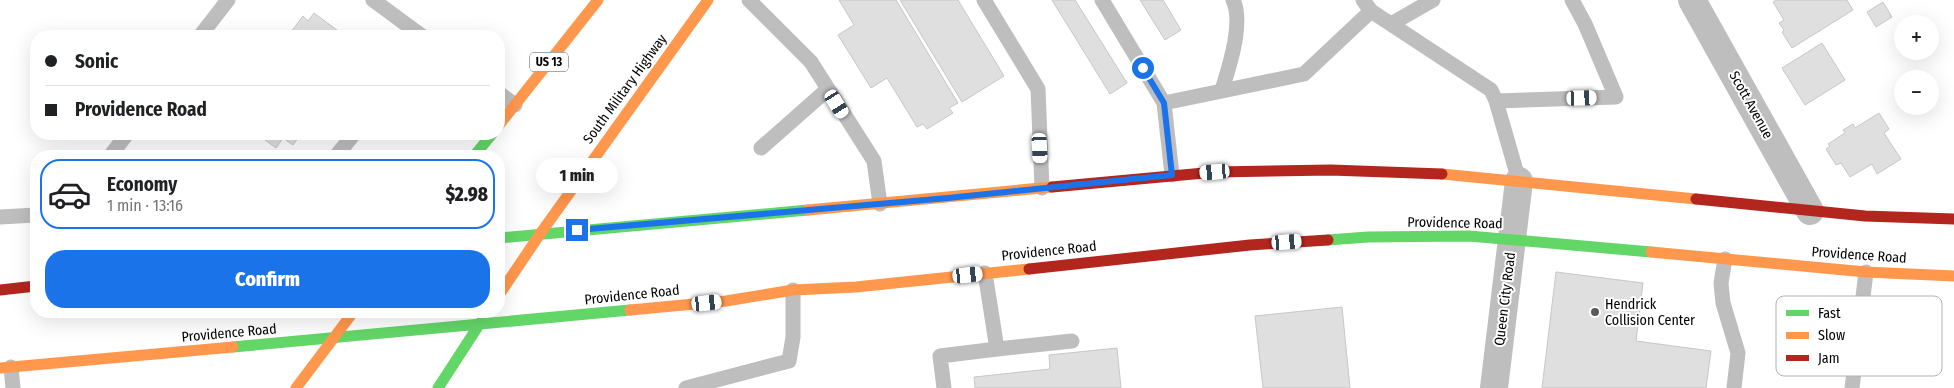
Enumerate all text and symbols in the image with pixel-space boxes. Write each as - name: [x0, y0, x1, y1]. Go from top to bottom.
- map controls: [1894, 15, 1939, 115]
- button: +: [1894, 15, 1939, 60]
- street label: South Military Highway: [580, 30, 671, 147]
- text: Sonic: [75, 50, 118, 73]
- road number: US 13: [530, 52, 568, 72]
- route start: [1132, 57, 1154, 79]
- street label: Scott Avenue: [1725, 68, 1777, 142]
- button: −: [1894, 70, 1939, 115]
- car: [822, 87, 851, 121]
- car: [1566, 90, 1597, 106]
- text: Providence Road: [75, 98, 207, 121]
- car: [1031, 133, 1048, 163]
- callout: 1 min: [536, 158, 618, 192]
- car: [1199, 163, 1230, 181]
- text: 1 min: [560, 166, 594, 185]
- icon: car: [47, 172, 92, 217]
- text: Economy: [107, 173, 177, 196]
- text: $2.98: [445, 183, 488, 206]
- text: 1 min · 13:16: [107, 196, 183, 215]
- street label: Providence Road: [1407, 214, 1503, 232]
- route end: [566, 219, 588, 241]
- car: [1271, 233, 1302, 251]
- street label: Providence Road: [1001, 238, 1097, 264]
- street label: Providence Road: [1811, 243, 1907, 267]
- button: Confirm: [45, 250, 490, 308]
- street label: Queen City Road: [1491, 251, 1519, 347]
- car: [952, 266, 983, 284]
- street label: Providence Road: [584, 282, 680, 308]
- car: [691, 294, 722, 312]
- place label: Hendrick Collision Center: [1605, 296, 1695, 329]
- legend: [1776, 296, 1942, 376]
- text: Fast: [1818, 305, 1841, 322]
- marker: Hendrick Collision Center: [1589, 306, 1601, 318]
- street label: Providence Road: [181, 320, 277, 346]
- text: Slow: [1818, 327, 1845, 344]
- text: Jam: [1818, 350, 1839, 367]

